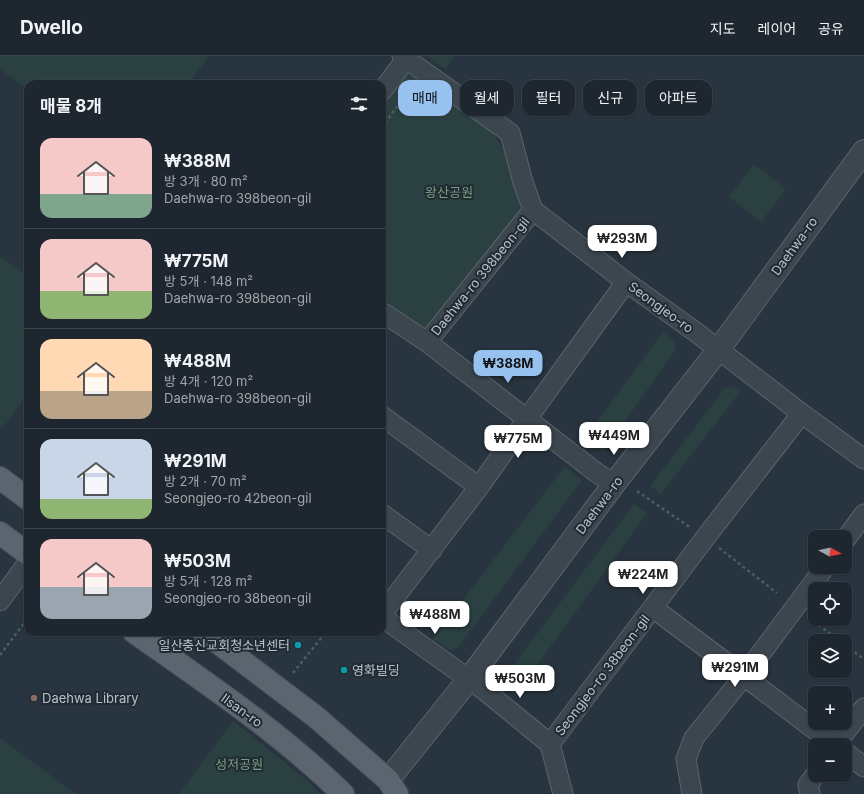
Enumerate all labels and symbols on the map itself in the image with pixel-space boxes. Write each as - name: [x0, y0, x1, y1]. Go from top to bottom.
- park label: 왕산공원: [425, 184, 473, 200]
- street label: Daehwa-ro: [767, 213, 821, 278]
- street label: Daehwa-ro 398beon-gil: [427, 214, 533, 338]
- pin: ₩293M: [594, 225, 650, 259]
- street label: Seongjeo-ro: [625, 278, 697, 336]
- pin: ₩388M: [480, 350, 536, 384]
- pin: ₩449M: [586, 422, 642, 456]
- pin: ₩775M: [490, 425, 546, 459]
- street label: Daehwa-ro: [572, 473, 626, 537]
- north arrow: [808, 530, 852, 574]
- pin: ₩224M: [615, 561, 671, 595]
- pin: ₩488M: [407, 601, 463, 635]
- street label: Seongjeo-ro 38beon-gil: [551, 611, 653, 739]
- place label: 일산충신교회청소년센터: [158, 637, 290, 653]
- marker: 일산충신교회청소년센터: [293, 640, 303, 650]
- pin: ₩291M: [707, 654, 763, 688]
- place label: 영화빌딩: [352, 662, 400, 678]
- marker: 영화빌딩: [339, 665, 349, 675]
- pin: ₩503M: [492, 665, 548, 699]
- place label: Daehwa Library: [42, 690, 139, 706]
- street label: Ilsan-ro: [218, 690, 266, 730]
- marker: Daehwa Library: [29, 693, 39, 703]
- park label: 성저공원: [215, 756, 263, 772]

